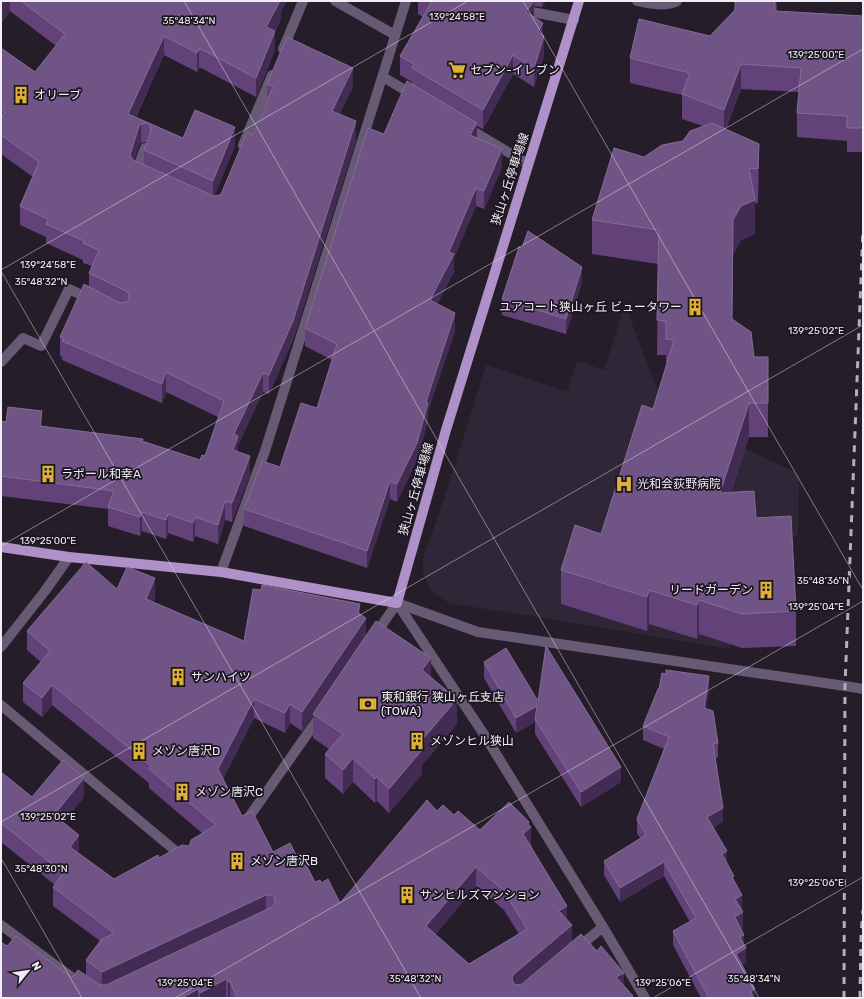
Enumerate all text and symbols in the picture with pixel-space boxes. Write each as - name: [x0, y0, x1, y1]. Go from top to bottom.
- text: 139°24'58"E: [429, 11, 485, 23]
- text: 35°48'34"N: [163, 15, 215, 27]
- text: 139°25'00"E: [788, 49, 844, 61]
- supermarket icon: セブン-イレブン: [447, 60, 467, 80]
- place label: セブン-イレブン: [470, 63, 560, 77]
- building icon: オリーブ: [11, 85, 31, 105]
- place label: オリーブ: [34, 88, 81, 102]
- street label: 狭山ヶ丘停車場線: [489, 131, 531, 227]
- text: 139°24'58"E: [20, 259, 76, 271]
- text: 35°48'32"N: [15, 276, 67, 288]
- building icon: ユアコート狭山ヶ丘 ビュータワー: [685, 297, 705, 317]
- place label: ユアコート狭山ヶ丘 ビュータワー: [499, 300, 682, 314]
- text: 139°25'02"E: [788, 325, 844, 337]
- street label: 狭山ヶ丘停車場線: [396, 441, 436, 537]
- building icon: ラポール和幸A: [38, 464, 58, 484]
- place label: ラポール和幸A: [61, 467, 141, 481]
- hospital icon: 光和会荻野病院: [614, 474, 634, 494]
- place label: 光和会荻野病院: [637, 477, 721, 491]
- text: 139°25'00"E: [20, 535, 76, 547]
- text: 35°48'36"N: [797, 575, 849, 587]
- building icon: リードガーデン: [756, 580, 776, 600]
- place label: リードガーデン: [669, 583, 753, 597]
- text: 139°25'04"E: [788, 601, 844, 613]
- building icon: サンハイツ: [168, 667, 188, 687]
- place label: サンハイツ: [191, 670, 251, 684]
- place label: 東和銀行 狭山ヶ丘支店 (TOWA): [381, 690, 504, 718]
- bank icon: 東和銀行 狭山ヶ丘支店 (TOWA): [358, 694, 378, 714]
- building icon: メゾンヒル狭山: [407, 731, 427, 751]
- place label: メゾンヒル狭山: [430, 734, 514, 748]
- building icon: メゾン唐沢D: [129, 741, 149, 761]
- place label: メゾン唐沢D: [152, 744, 220, 758]
- building icon: メゾン唐沢C: [172, 782, 192, 802]
- place label: メゾン唐沢C: [195, 785, 263, 799]
- text: 139°25'02"E: [20, 811, 76, 823]
- building icon: メゾン唐沢B: [227, 851, 247, 871]
- place label: メゾン唐沢B: [250, 854, 318, 868]
- text: 35°48'30"N: [14, 863, 68, 875]
- text: 139°25'06"E: [788, 877, 844, 889]
- building icon: サンヒルズマンション: [397, 885, 417, 905]
- place label: サンヒルズマンション: [420, 888, 540, 902]
- north arrow: [8, 951, 48, 991]
- text: N: [29, 960, 44, 973]
- text: 35°48'32"N: [389, 973, 441, 985]
- text: 35°48'34"N: [728, 973, 780, 985]
- text: 139°25'04"E: [157, 977, 213, 989]
- text: 139°25'06"E: [635, 977, 691, 989]

